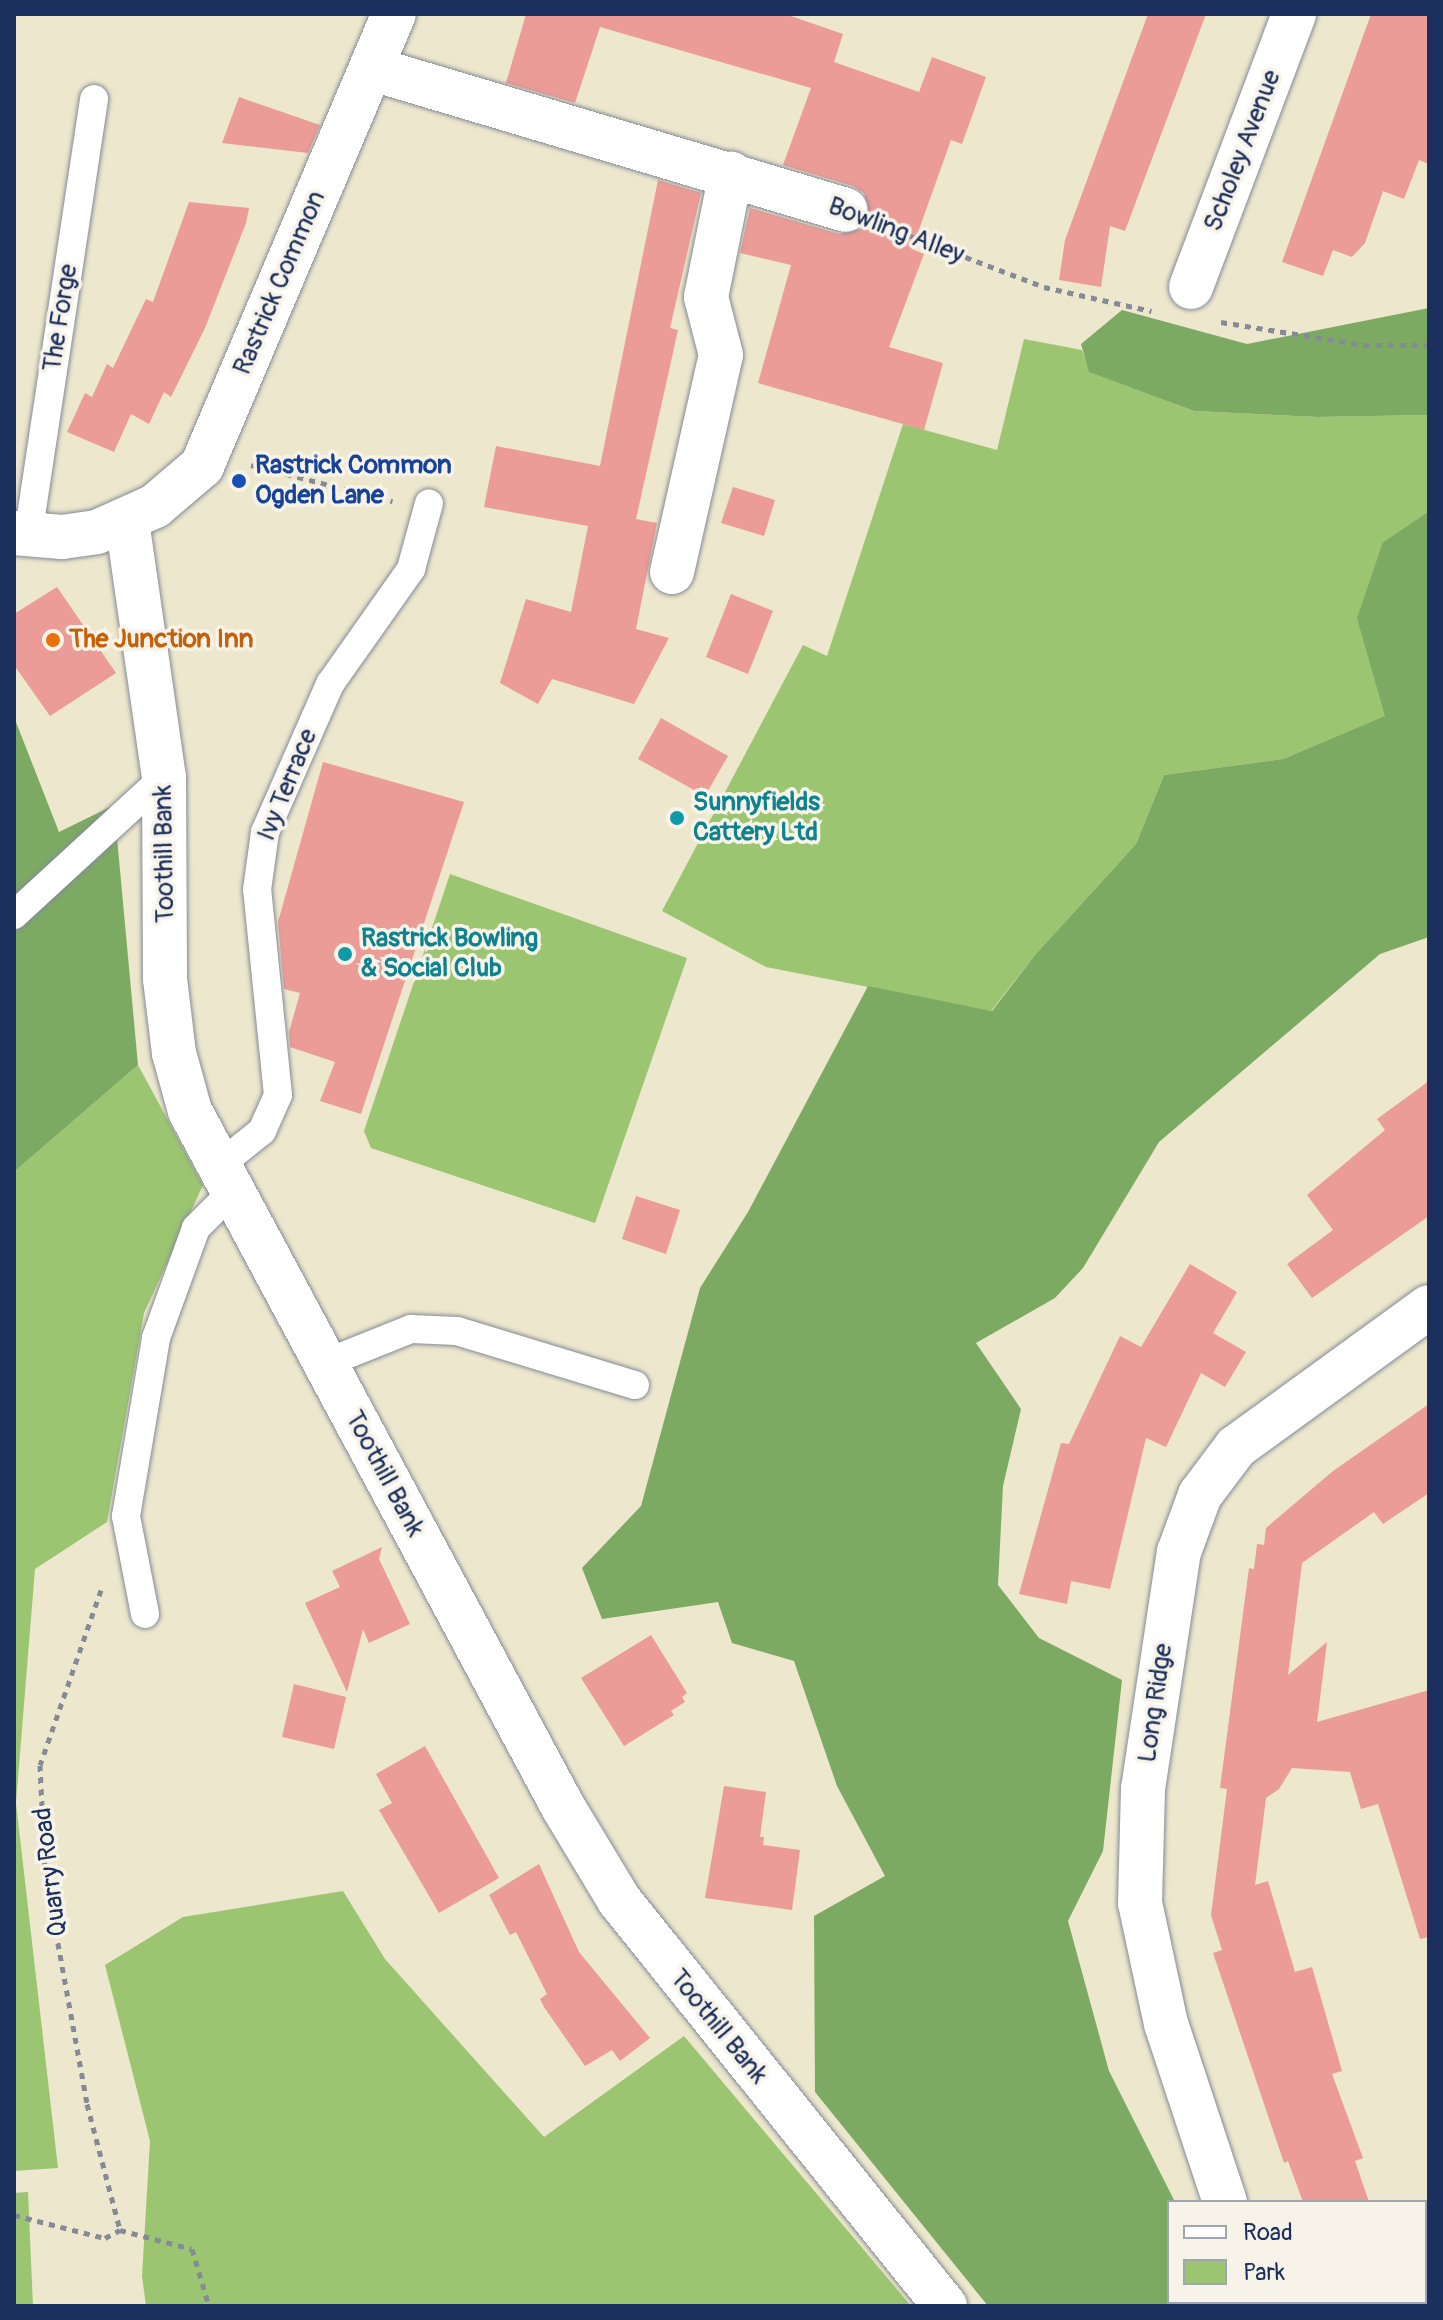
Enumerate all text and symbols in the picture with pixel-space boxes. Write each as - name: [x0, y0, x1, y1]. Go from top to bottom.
- street label: Scholey Avenue: [1198, 66, 1288, 236]
- street label: Rastrick Common: [227, 186, 333, 380]
- street label: Bowling Alley: [824, 191, 968, 271]
- street label: The Forge: [37, 262, 85, 374]
- place label: Rastrick Common Ogden Lane: [255, 450, 452, 512]
- marker: Rastrick Common Ogden Lane: [230, 472, 248, 490]
- place label: The Junction Inn: [69, 624, 253, 656]
- marker: The Junction Inn: [44, 631, 62, 649]
- street label: Ivy Terrace: [251, 724, 325, 846]
- street label: Toothill Bank: [148, 785, 182, 923]
- place label: Sunnyfields Cattery Ltd: [693, 787, 820, 848]
- marker: Sunnyfields Cattery Ltd: [668, 809, 686, 827]
- place label: Rastrick Bowling & Social Club: [361, 923, 538, 984]
- marker: Rastrick Bowling & Social Club: [336, 945, 354, 963]
- street label: Toothill Bank: [338, 1406, 430, 1542]
- street label: Long Ridge: [1132, 1641, 1180, 1765]
- street label: Quarry Road: [28, 1805, 74, 1939]
- street label: Toothill Bank: [662, 1963, 774, 2091]
- legend: [1167, 2200, 1427, 2304]
- text: Road: [1243, 2218, 1293, 2247]
- text: Park: [1243, 2258, 1285, 2287]

